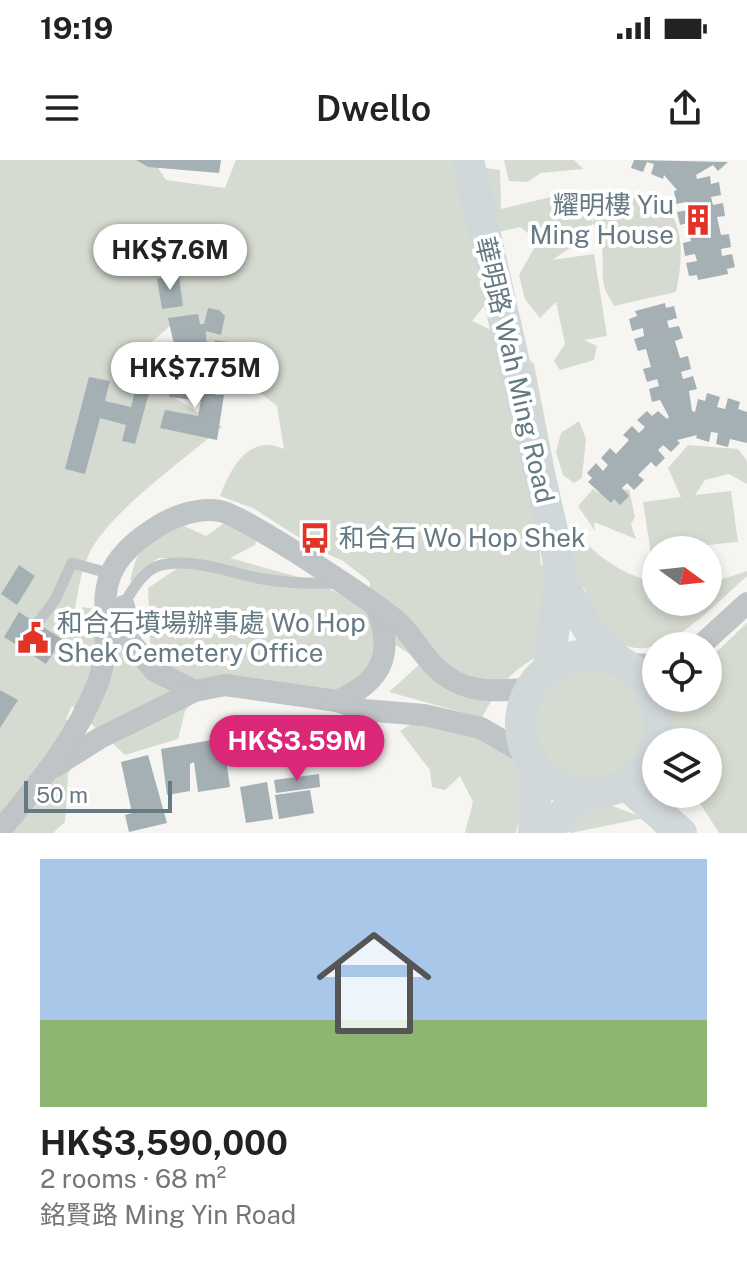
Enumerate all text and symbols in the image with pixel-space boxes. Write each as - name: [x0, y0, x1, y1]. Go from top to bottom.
- text: 19:19: [40, 10, 113, 46]
- icon: menu: [40, 86, 84, 130]
- icon: share: [663, 86, 707, 130]
- text: Dwello: [316, 87, 431, 129]
- place label: 耀明樓 Yiu Ming House: [529, 189, 674, 250]
- building icon: 耀明樓 Yiu Ming House: [681, 203, 715, 237]
- pin: HK$7.6M: [96, 224, 244, 292]
- text: HK$7.6M: [111, 234, 229, 265]
- street label: 華明路 Wah Ming Road: [470, 234, 561, 506]
- pin: HK$7.75M: [112, 342, 278, 410]
- text: HK$7.75M: [129, 352, 261, 383]
- bus stop icon: 和合石 Wo Hop Shek: [298, 521, 332, 555]
- place label: 和合石 Wo Hop Shek: [339, 522, 586, 553]
- north arrow: [642, 536, 722, 616]
- map controls: [642, 536, 722, 808]
- place label: 和合石墳場辦事處 Wo Hop Shek Cemetery Office: [57, 607, 366, 668]
- public building icon: 和合石墳場辦事處 Wo Hop Shek Cemetery Office: [16, 621, 50, 655]
- button: locate: [642, 632, 722, 712]
- pin: HK$3.59M: [214, 715, 380, 783]
- text: HK$3.59M: [227, 725, 367, 756]
- button: layers: [642, 728, 722, 808]
- scale bar: [24, 777, 172, 813]
- text: 50 m: [36, 782, 88, 808]
- icon: home: [302, 911, 446, 1055]
- text: HK$3,590,000: [40, 1123, 288, 1163]
- text: 2 rooms · 68 m²: [40, 1163, 226, 1194]
- text: 銘賢路 Ming Yin Road: [40, 1199, 296, 1230]

